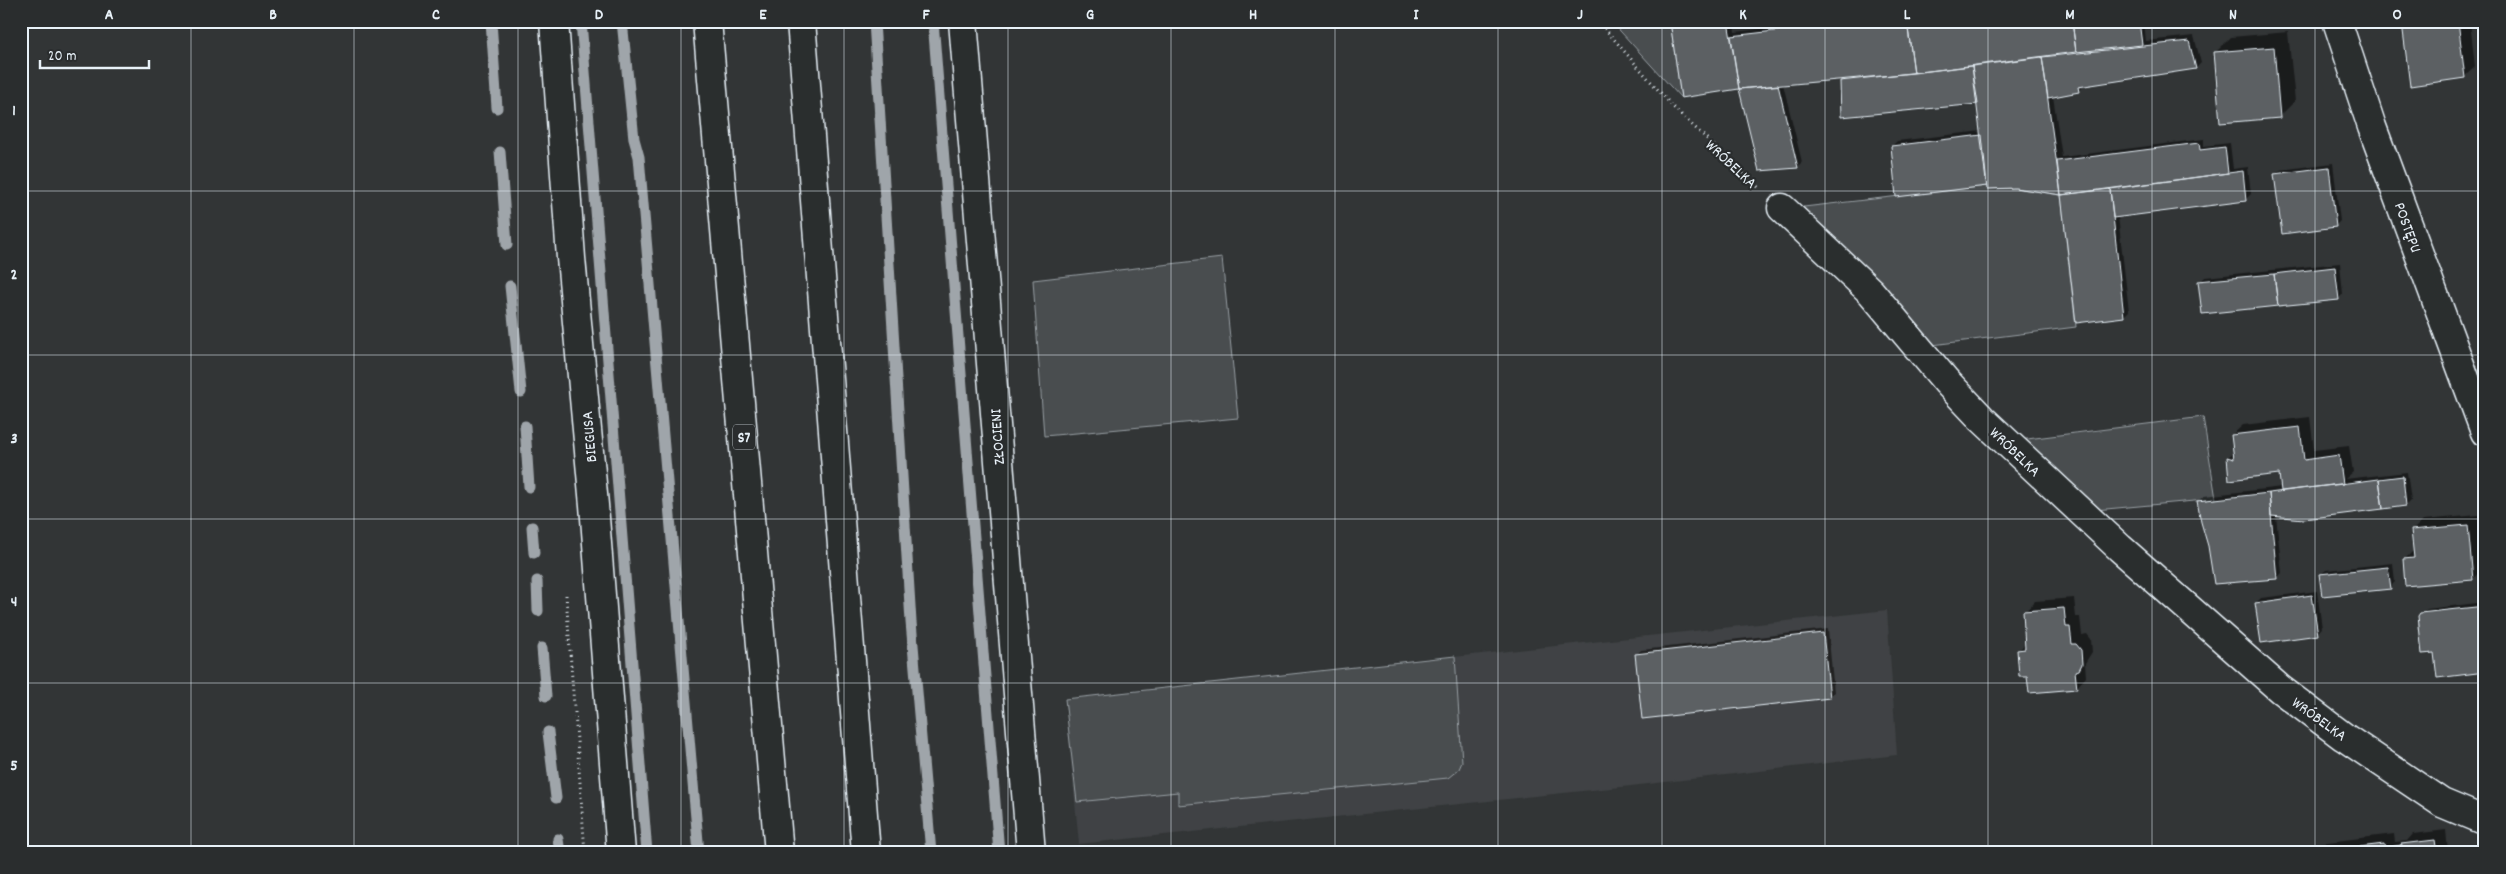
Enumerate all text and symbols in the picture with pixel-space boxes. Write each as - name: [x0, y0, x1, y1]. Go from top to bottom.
- text: A: [105, 4, 114, 27]
- text: B: [269, 4, 277, 27]
- text: C: [432, 4, 440, 27]
- text: D: [595, 4, 604, 27]
- text: E: [759, 4, 767, 27]
- text: F: [922, 4, 930, 27]
- text: G: [1086, 4, 1094, 27]
- text: H: [1249, 4, 1257, 27]
- text: I: [1414, 4, 1420, 27]
- text: J: [1577, 4, 1583, 27]
- text: K: [1739, 4, 1747, 27]
- text: L: [1904, 4, 1911, 27]
- text: M: [2065, 4, 2075, 27]
- text: N: [2229, 4, 2237, 27]
- text: O: [2392, 4, 2402, 27]
- scale bar: [40, 38, 149, 70]
- text: 20 m: [48, 46, 76, 68]
- text: 1: [12, 100, 16, 123]
- street label: WRÓBELKA: [1699, 135, 1761, 195]
- street label: POSTĘPU: [2387, 199, 2426, 256]
- text: 2: [11, 264, 18, 287]
- street label: ZŁOCIENI: [985, 408, 1012, 466]
- street label: BIEGUSA: [577, 410, 604, 463]
- street label: WRÓBELKA: [1984, 423, 2045, 483]
- road number: S7: [733, 424, 755, 450]
- text: 3: [10, 428, 18, 451]
- text: 4: [11, 591, 17, 614]
- street label: WRÓBELKA: [2286, 692, 2351, 748]
- text: 5: [10, 755, 18, 778]

